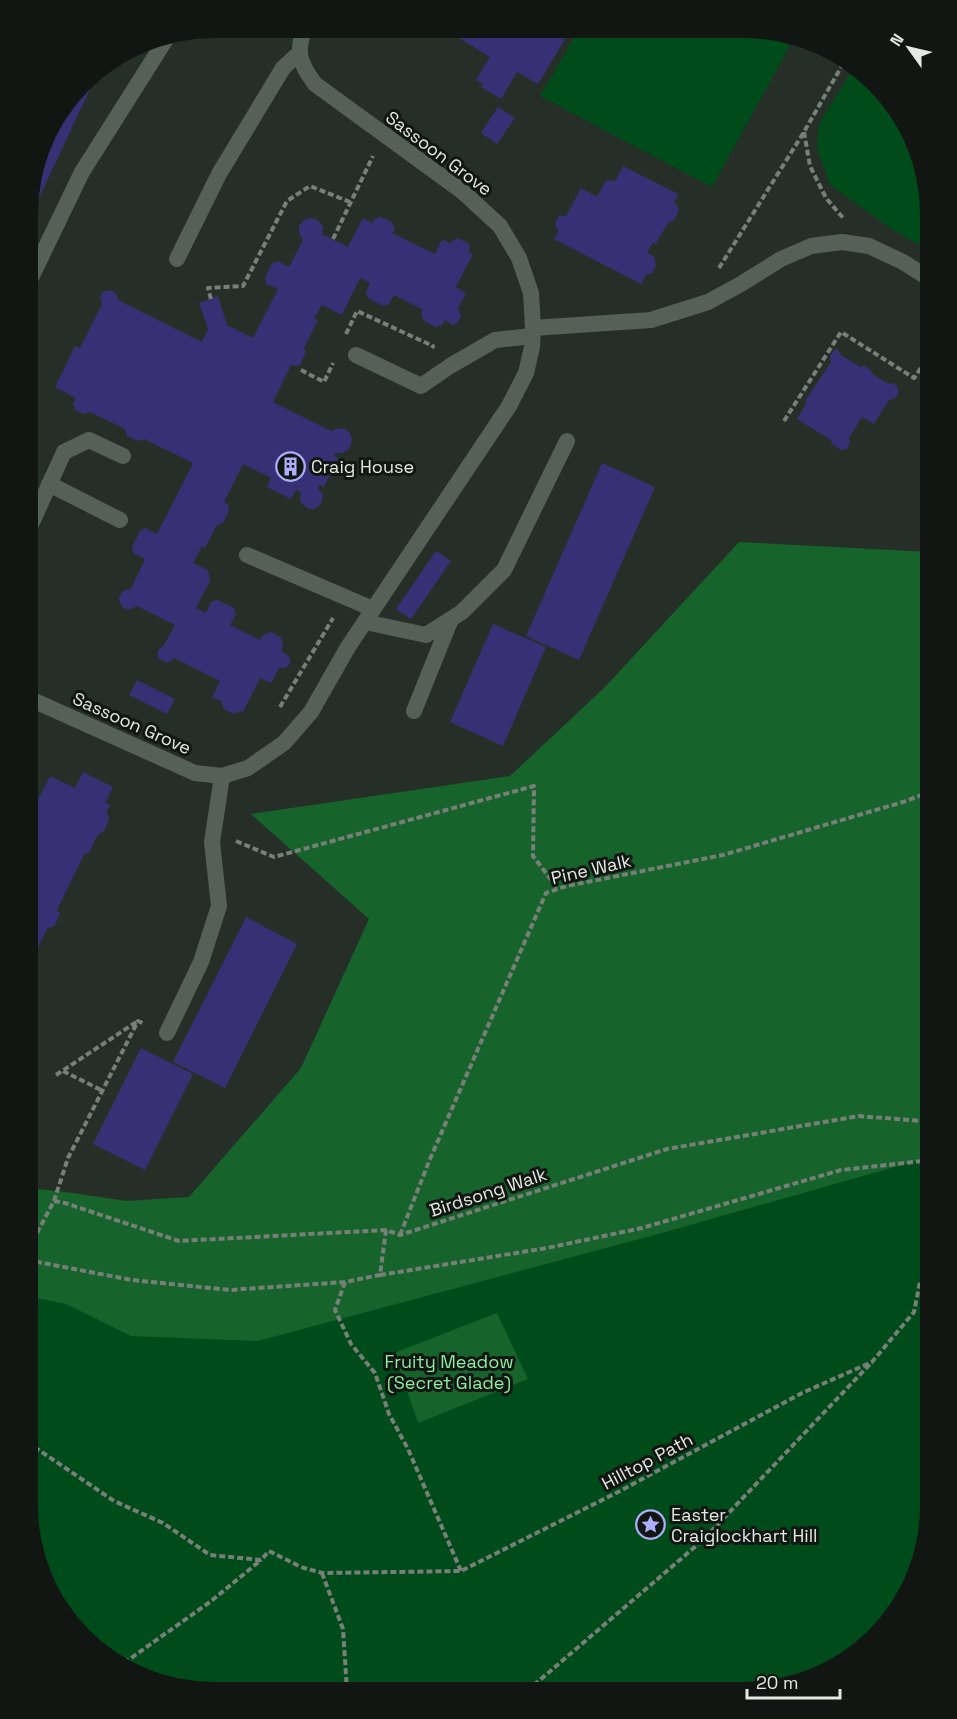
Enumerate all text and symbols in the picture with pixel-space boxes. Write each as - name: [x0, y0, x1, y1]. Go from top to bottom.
- north arrow: [879, 18, 939, 78]
- text: N: [885, 30, 909, 50]
- street label: Sassoon Grove: [381, 106, 497, 200]
- building icon: Craig House: [274, 450, 306, 482]
- place label: Craig House: [311, 455, 414, 478]
- street label: Sassoon Grove: [69, 687, 195, 759]
- street label: Pine Walk: [549, 849, 634, 889]
- street label: Birdsong Walk: [426, 1162, 550, 1222]
- park label: Fruity Meadow (Secret Glade): [384, 1350, 514, 1394]
- street label: Hilltop Path: [597, 1427, 697, 1495]
- place label: Easter Craiglockhart Hill: [671, 1503, 817, 1547]
- place icon: Easter Craiglockhart Hill: [634, 1508, 666, 1540]
- scale bar: [747, 1662, 840, 1700]
- text: 20 m: [756, 1671, 799, 1694]

